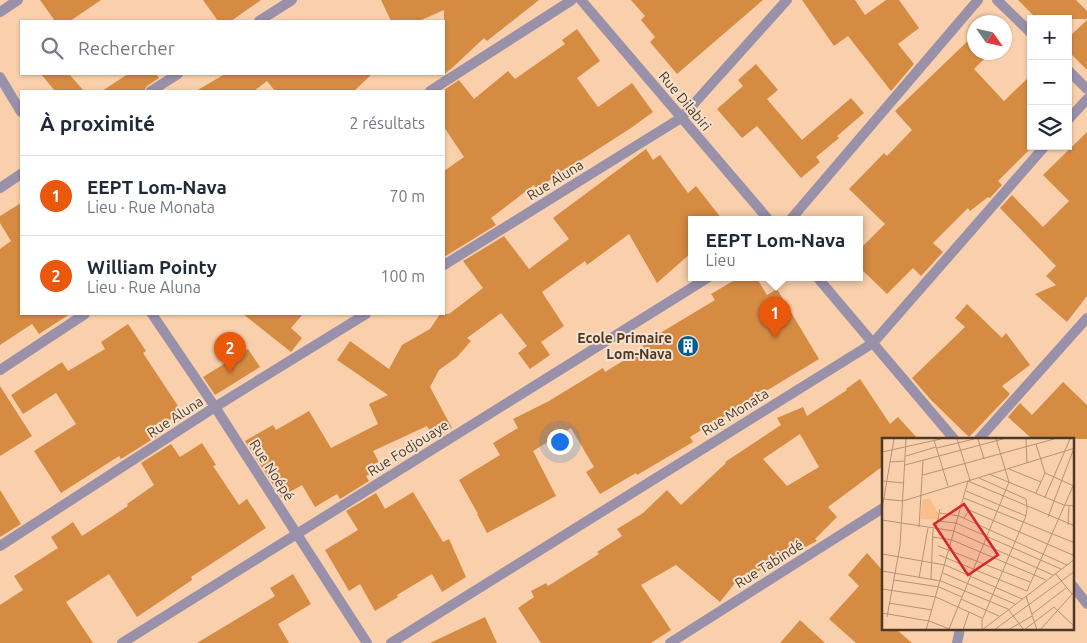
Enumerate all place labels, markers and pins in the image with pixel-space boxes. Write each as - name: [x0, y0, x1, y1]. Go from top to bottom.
- pin: 1: [759, 297, 791, 338]
- place label: Ecole Primaire Lom-Nava: [577, 330, 672, 362]
- pin: 2: [214, 332, 246, 373]
- building icon: Ecole Primaire Lom-Nava: [676, 334, 700, 358]

